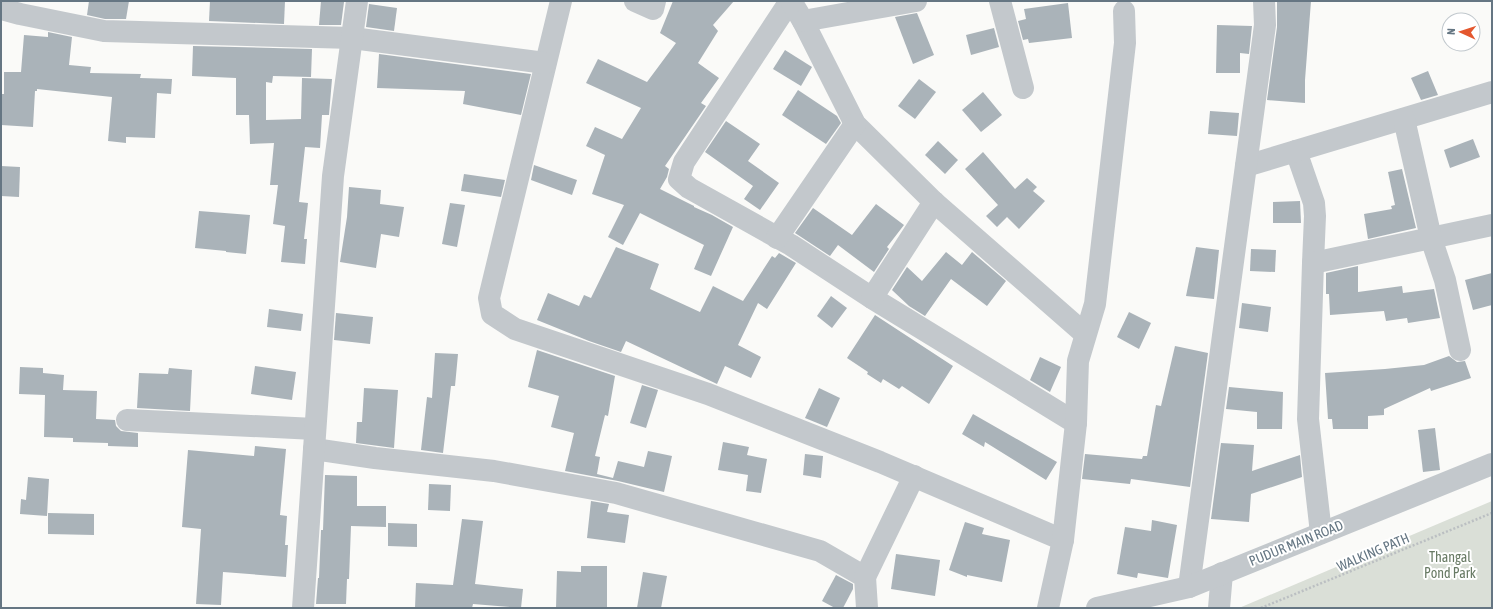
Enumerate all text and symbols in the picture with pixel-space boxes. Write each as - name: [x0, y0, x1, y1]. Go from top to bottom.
- north arrow: [1441, 12, 1481, 52]
- text: N: [1445, 28, 1457, 35]
- street label: PUDUR MAIN ROAD: [1247, 517, 1345, 569]
- street label: WALKING PATH: [1334, 530, 1412, 574]
- park label: Thangal Pond Park: [1424, 549, 1476, 581]

